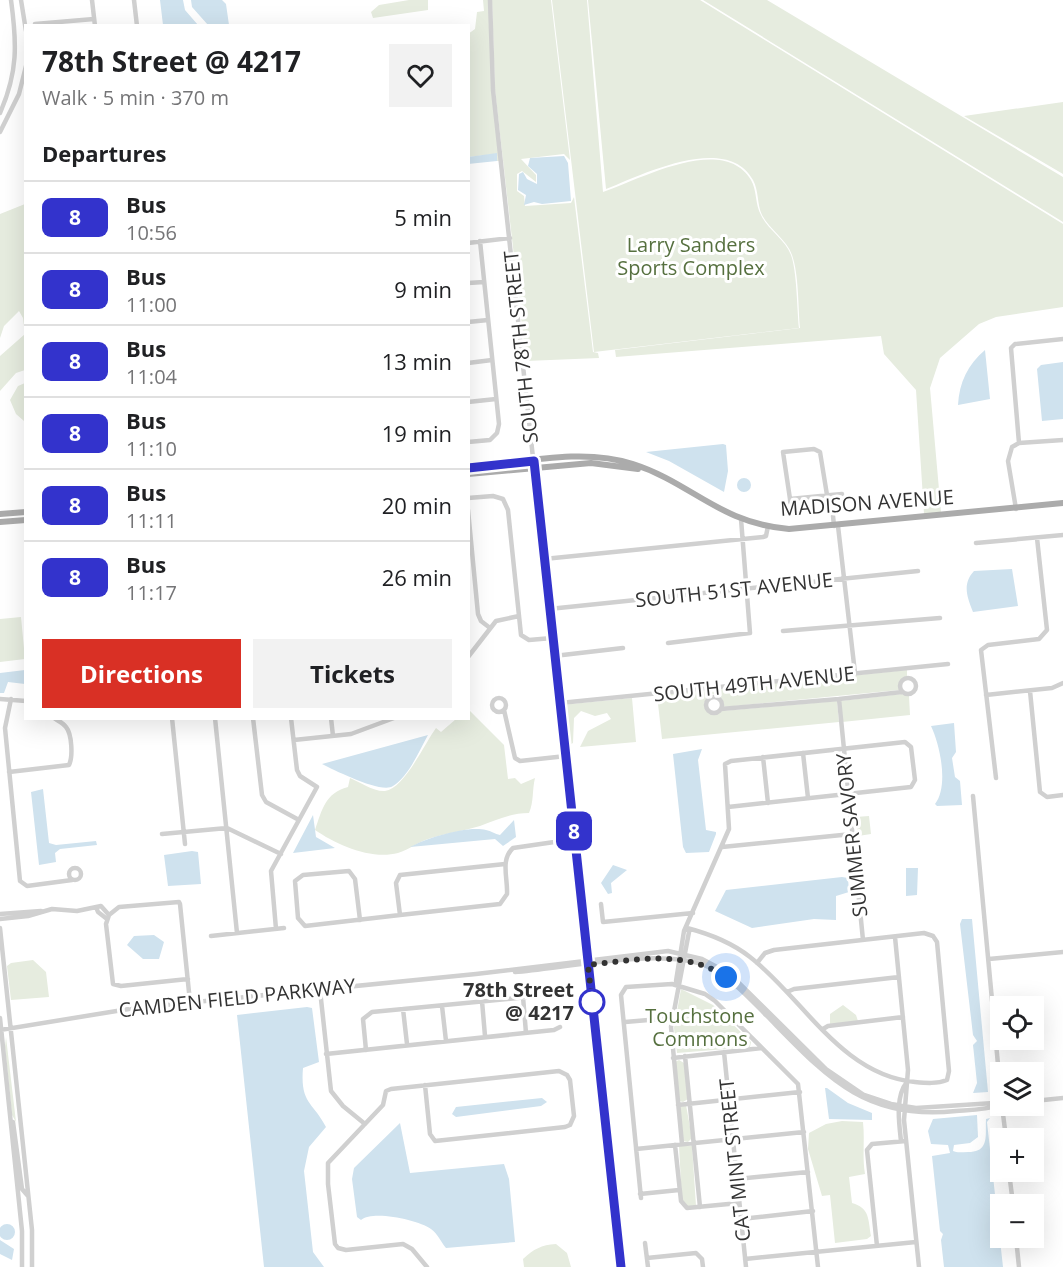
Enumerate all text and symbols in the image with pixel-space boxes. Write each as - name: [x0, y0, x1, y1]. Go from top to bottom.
- text: 78th Street @ 4217: [42, 42, 301, 80]
- button: heart: [389, 44, 452, 107]
- text: Walk · 5 min · 370 m: [42, 84, 229, 111]
- text: Departures: [42, 138, 166, 168]
- text: Bus: [126, 189, 166, 219]
- text: 5 min: [394, 202, 452, 232]
- text: 8: [69, 203, 81, 231]
- text: 10:56: [126, 219, 177, 246]
- park label: Larry Sanders Sports Complex: [617, 231, 765, 281]
- street label: SOUTH 78TH STREET: [497, 249, 544, 445]
- text: Bus: [126, 261, 166, 291]
- text: 9 min: [394, 274, 452, 304]
- text: 8: [69, 275, 81, 303]
- text: 11:00: [126, 291, 177, 318]
- text: Bus: [126, 333, 166, 363]
- text: 13 min: [382, 346, 452, 376]
- text: 8: [69, 347, 81, 375]
- text: 11:04: [126, 363, 177, 390]
- text: Bus: [126, 405, 166, 435]
- text: 19 min: [382, 418, 452, 448]
- text: 8: [69, 419, 81, 447]
- text: 11:10: [126, 435, 177, 462]
- text: Bus: [126, 477, 166, 507]
- street label: MADISON AVENUE: [779, 483, 955, 522]
- text: 20 min: [382, 490, 452, 520]
- text: 8: [69, 491, 81, 519]
- text: 11:11: [126, 507, 177, 534]
- text: Bus: [126, 549, 166, 579]
- text: 26 min: [382, 562, 452, 592]
- text: 8: [69, 563, 81, 591]
- street label: SOUTH 51ST AVENUE: [634, 566, 834, 613]
- text: 11:17: [126, 579, 177, 606]
- button: Directions: [42, 639, 241, 708]
- button: Tickets: [253, 639, 452, 708]
- street label: SOUTH 49TH AVENUE: [652, 660, 856, 708]
- street label: SUMMER SAVORY: [829, 751, 874, 918]
- line badge: 8: [554, 812, 594, 850]
- text: 8: [568, 817, 580, 845]
- your location: [711, 962, 741, 992]
- street label: CAMDEN FIELD PARKWAY: [117, 972, 357, 1023]
- place label: 78th Street @ 4217: [463, 976, 574, 1026]
- marker: 78th Street @ 4217: [579, 989, 605, 1015]
- map controls: [990, 996, 1044, 1248]
- button: locate: [990, 996, 1044, 1050]
- park label: Touchstone Commons: [645, 1002, 755, 1052]
- button: layers: [990, 1062, 1044, 1116]
- street label: CAT MINT STREET: [713, 1077, 756, 1243]
- button: +: [990, 1128, 1044, 1182]
- button: −: [990, 1194, 1044, 1248]

